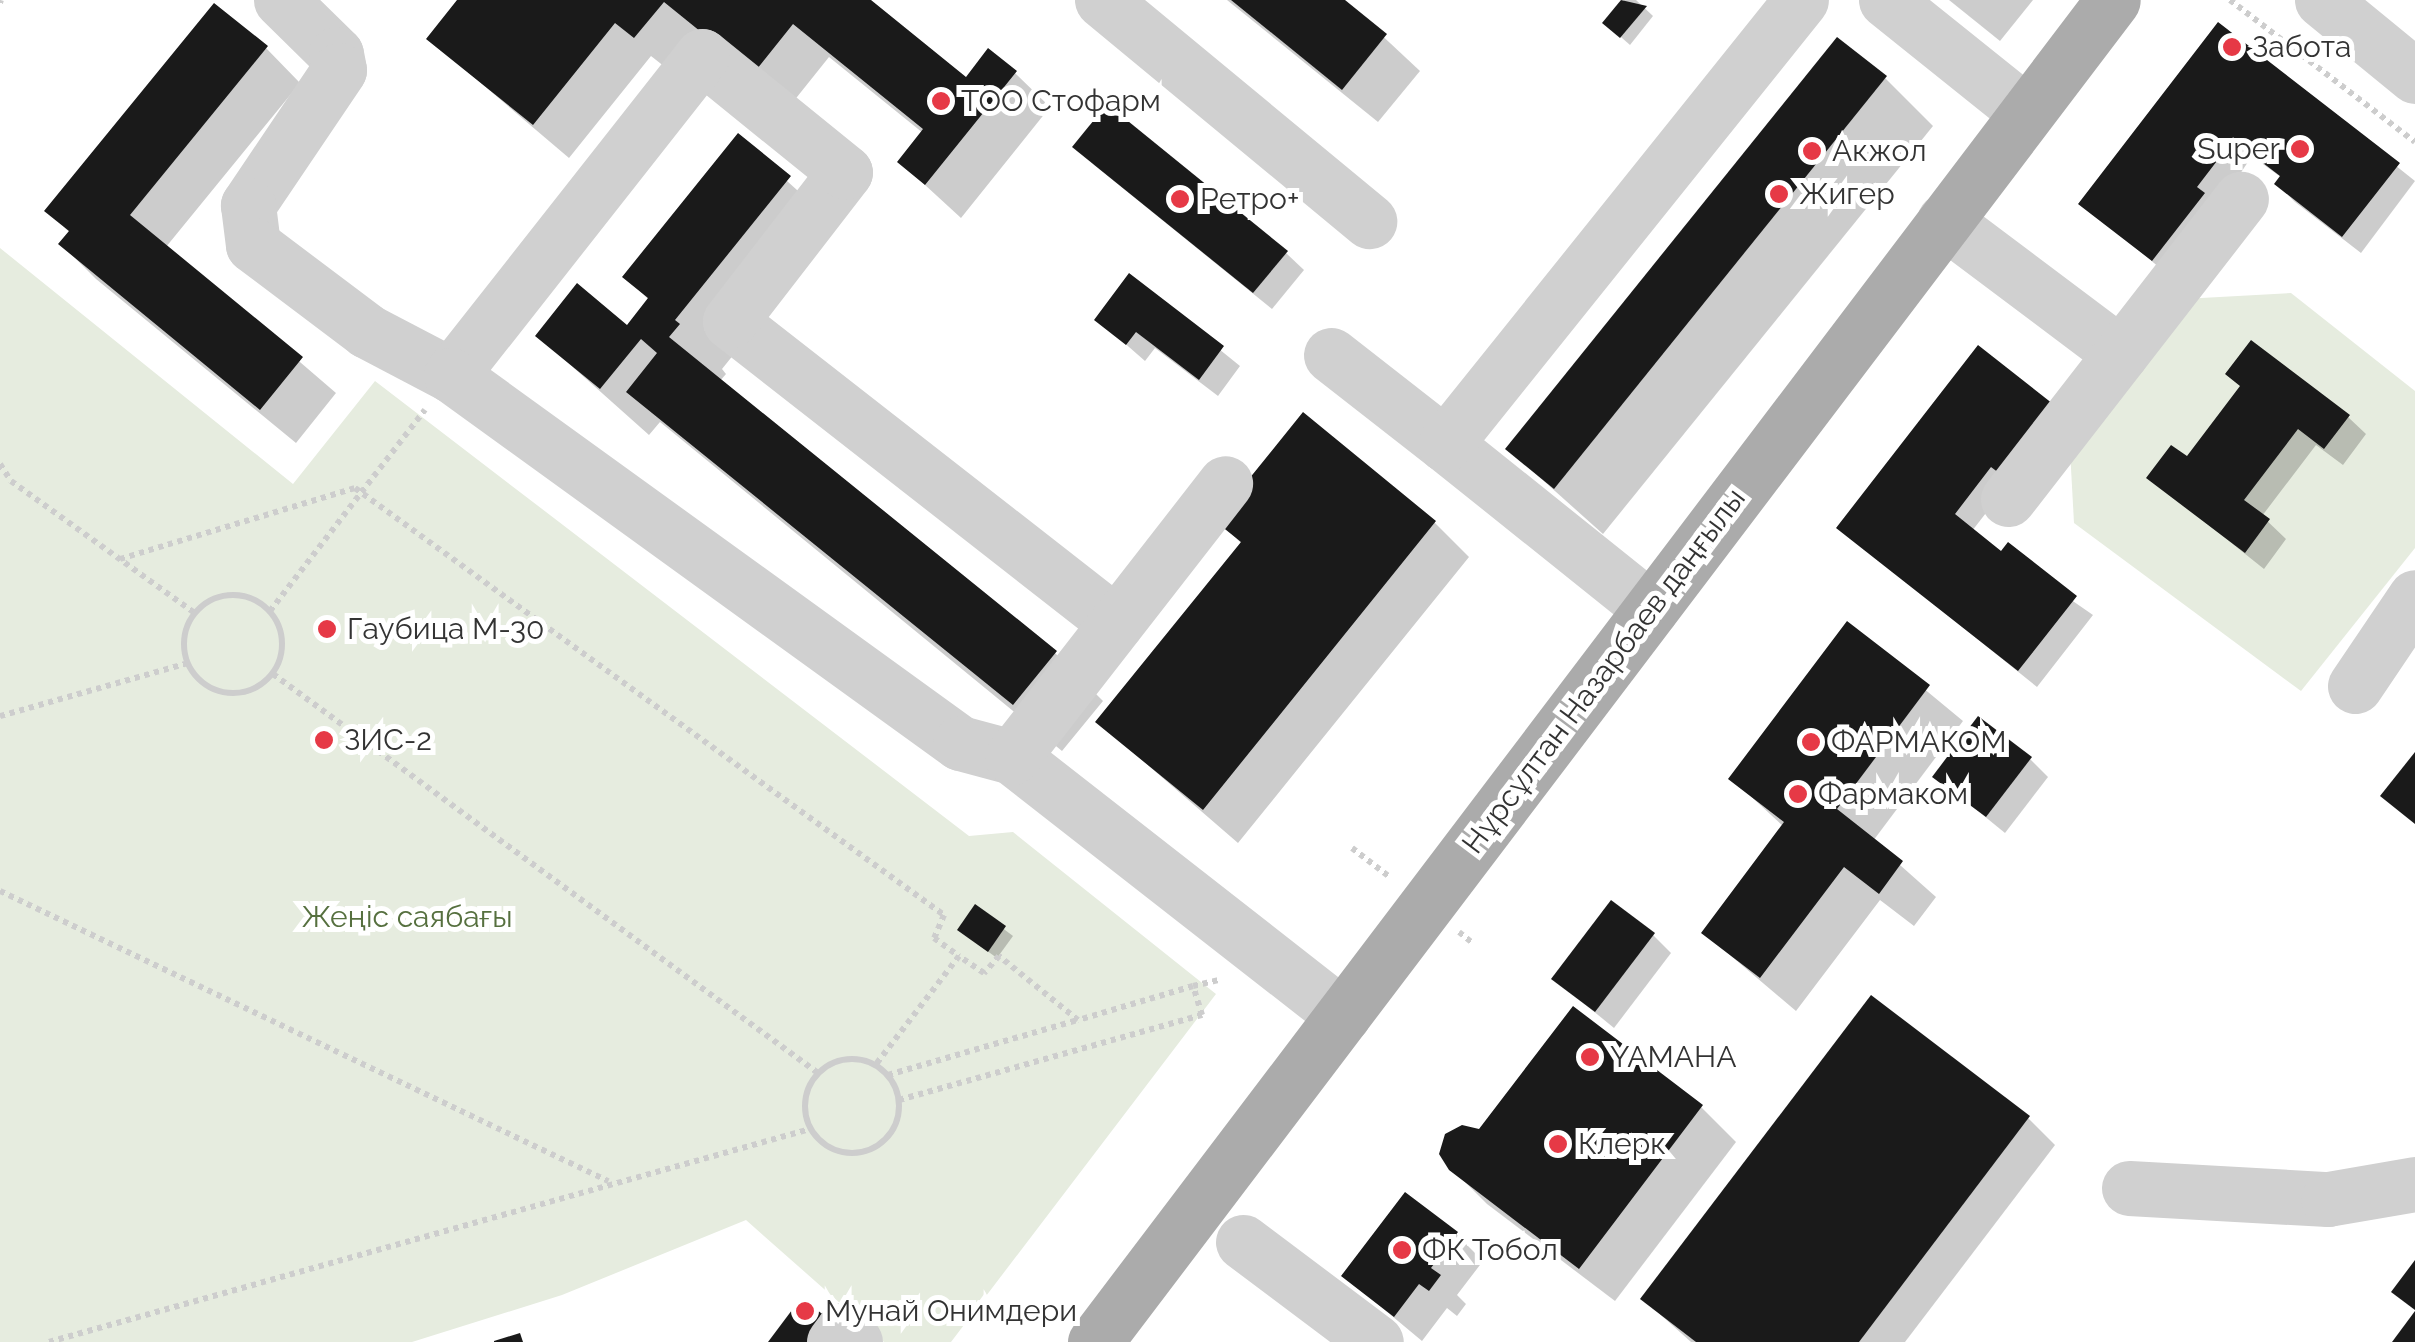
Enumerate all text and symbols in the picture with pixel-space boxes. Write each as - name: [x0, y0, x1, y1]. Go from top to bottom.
- place label: Забота: [2252, 29, 2351, 65]
- marker: Забота: [2221, 36, 2243, 58]
- place label: ТОО Стофарм: [961, 83, 1161, 119]
- marker: ТОО Стофарм: [930, 90, 952, 112]
- place label: Super: [2197, 131, 2280, 167]
- place label: Акжол: [1832, 133, 1926, 169]
- marker: Super: [2289, 138, 2311, 160]
- marker: Акжол: [1801, 140, 1823, 162]
- place label: Жигер: [1799, 176, 1895, 212]
- place label: Ретро+: [1200, 181, 1299, 217]
- marker: Жигер: [1768, 183, 1790, 205]
- marker: Ретро+: [1169, 188, 1191, 210]
- street label: Нұрсұлтан Назарбаев даңғылы: [1455, 481, 1753, 861]
- place label: Гаубица М-30: [347, 611, 544, 647]
- marker: Гаубица М-30: [316, 618, 338, 640]
- place label: ЗИС-2: [344, 722, 432, 758]
- place label: ФАРМАКОМ: [1831, 724, 2007, 760]
- marker: ЗИС-2: [313, 729, 335, 751]
- marker: ФАРМАКОМ: [1800, 731, 1822, 753]
- place label: Фармаком: [1818, 776, 1968, 812]
- marker: Фармаком: [1787, 783, 1809, 805]
- park label: Жеңіс саябағы: [301, 899, 513, 935]
- place label: YAMAHA: [1610, 1039, 1736, 1075]
- marker: YAMAHA: [1579, 1046, 1601, 1068]
- place label: Клерк: [1578, 1126, 1666, 1162]
- marker: Клерк: [1547, 1133, 1569, 1155]
- place label: ФК Тобол: [1422, 1232, 1559, 1268]
- marker: ФК Тобол: [1391, 1239, 1413, 1261]
- place label: Мунай Онимдери: [825, 1293, 1077, 1329]
- marker: Мунай Онимдери: [794, 1300, 816, 1322]

